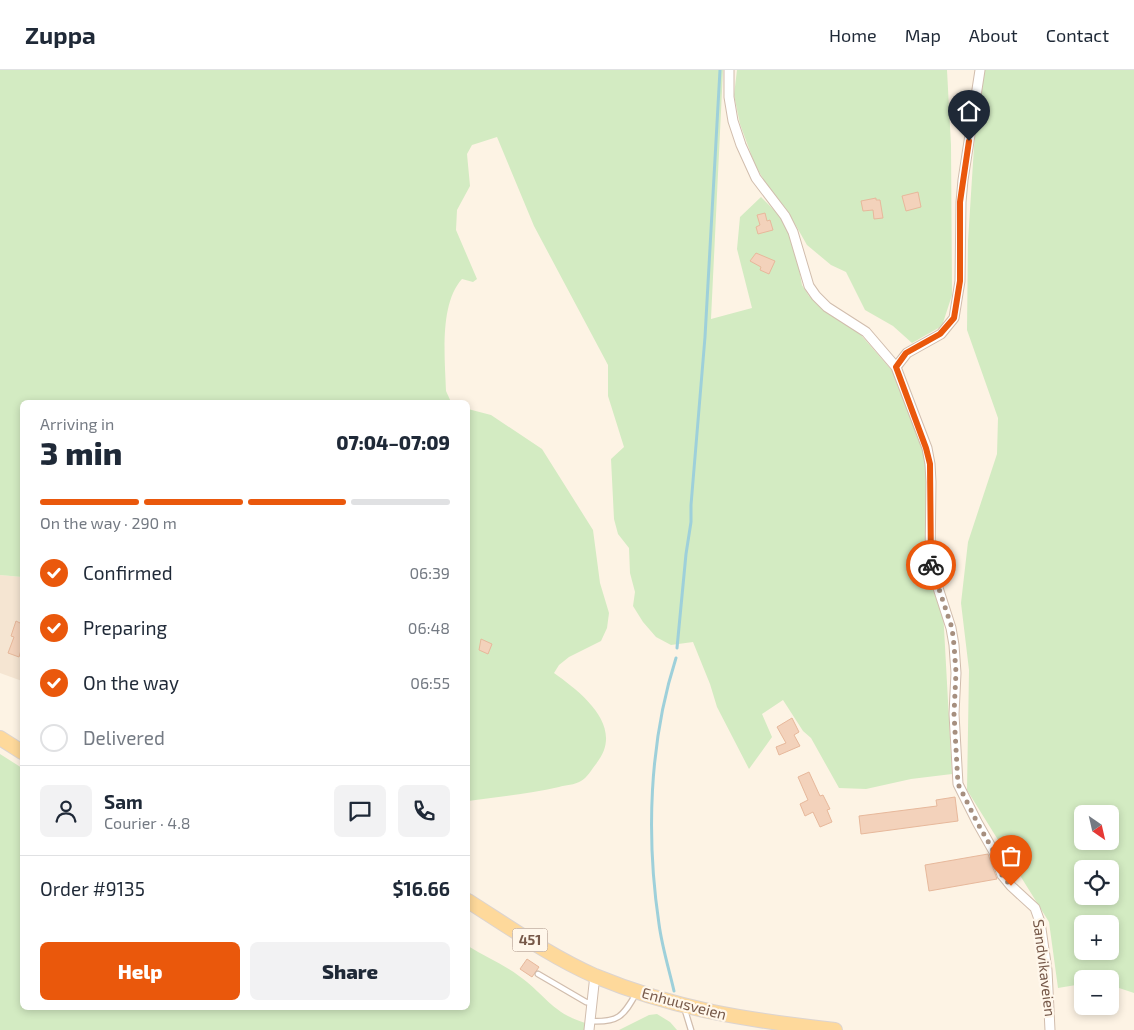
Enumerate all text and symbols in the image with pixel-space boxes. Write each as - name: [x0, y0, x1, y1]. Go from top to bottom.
- text: Zuppa: [25, 20, 96, 49]
- text: Home: [829, 24, 877, 46]
- text: Map: [905, 24, 941, 46]
- text: About: [969, 24, 1018, 46]
- text: Contact: [1046, 24, 1109, 46]
- pin: [948, 90, 990, 141]
- icon: home: [955, 97, 983, 125]
- text: Arriving in: [40, 414, 114, 433]
- text: 07:04–07:09: [336, 431, 450, 454]
- text: 3 min: [40, 433, 122, 471]
- text: On the way · 290 m: [40, 513, 177, 532]
- courier: [906, 540, 956, 590]
- icon: bike: [917, 551, 945, 579]
- icon: check: [40, 559, 68, 587]
- text: Confirmed: [83, 561, 173, 584]
- text: 06:39: [409, 563, 450, 582]
- icon: check: [40, 614, 68, 642]
- text: Preparing: [83, 616, 167, 639]
- text: 06:48: [408, 618, 450, 637]
- icon: check: [40, 669, 68, 697]
- text: On the way: [83, 671, 179, 694]
- text: 06:55: [410, 673, 450, 692]
- text: Delivered: [83, 726, 165, 749]
- button: person: [40, 785, 92, 837]
- button: chat: [334, 785, 386, 837]
- button: phone: [398, 785, 450, 837]
- text: Sam: [104, 790, 143, 813]
- north arrow: [1074, 805, 1119, 850]
- map controls: [1074, 805, 1119, 1015]
- text: Courier · 4.8: [104, 813, 191, 832]
- pin: [990, 835, 1032, 886]
- icon: bag: [997, 842, 1025, 870]
- button: locate: [1074, 860, 1119, 905]
- text: Order #9135: [40, 877, 145, 900]
- text: $16.66: [393, 877, 450, 900]
- button: +: [1074, 915, 1119, 960]
- street label: Sandvikaveien: [1030, 918, 1060, 1018]
- road number: 451: [512, 928, 548, 952]
- button: Help: [40, 942, 240, 1000]
- button: Share: [250, 942, 450, 1000]
- button: −: [1074, 970, 1119, 1015]
- street label: Enhuusveien: [640, 983, 729, 1023]

